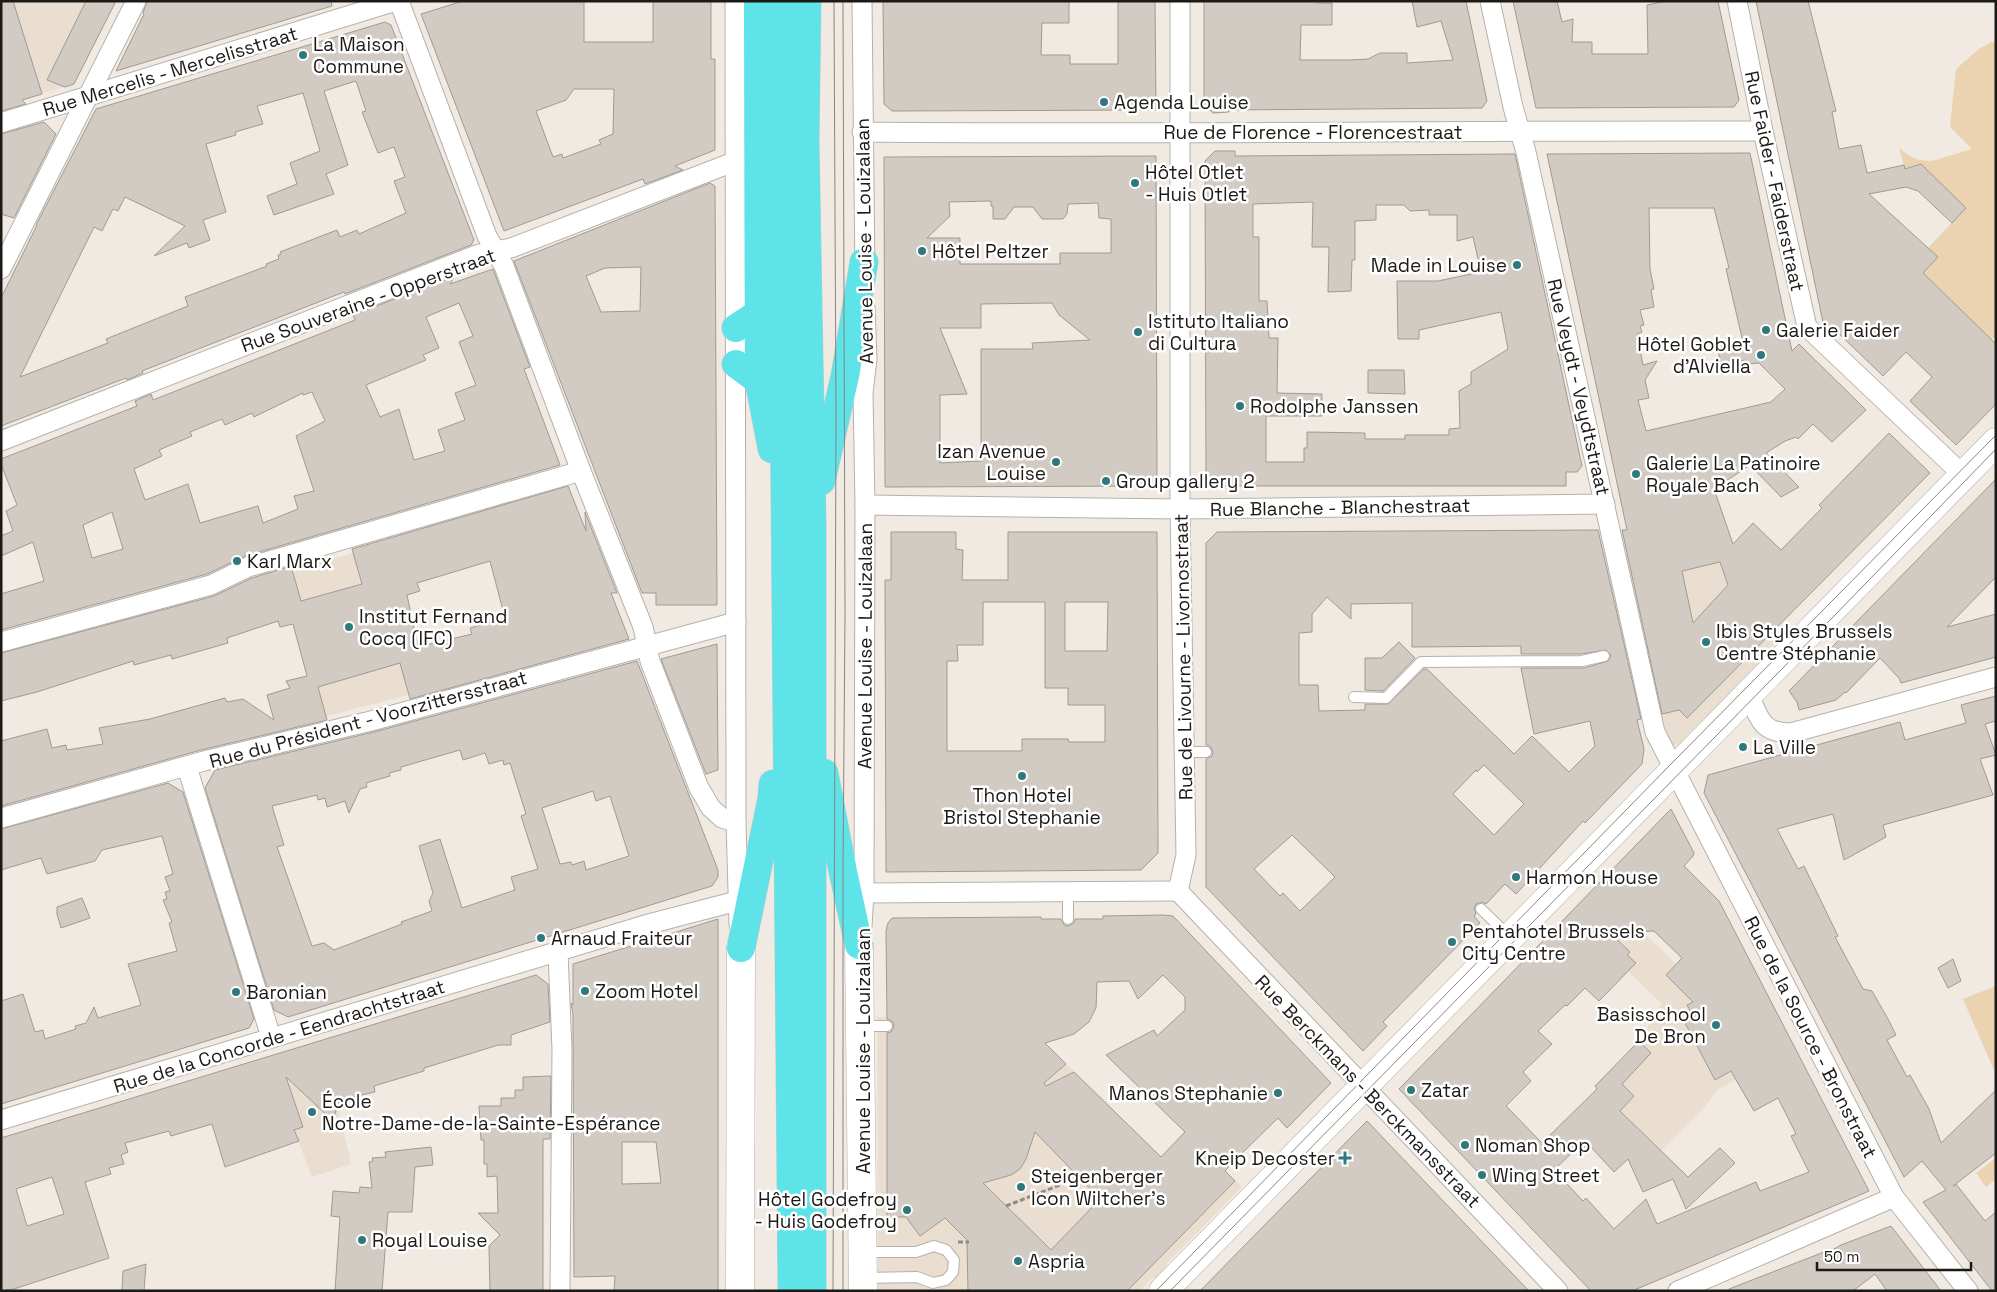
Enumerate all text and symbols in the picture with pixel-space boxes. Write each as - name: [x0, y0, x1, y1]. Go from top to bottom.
- street label: Rue Mercelis - Mercelisstraat: [40, 21, 301, 122]
- place label: La Maison Commune: [313, 32, 405, 79]
- marker: La Maison Commune: [297, 49, 309, 61]
- street label: Rue Faider - Faiderstraat: [1739, 68, 1810, 294]
- place label: Agenda Louise: [1114, 90, 1249, 115]
- marker: Agenda Louise: [1098, 96, 1110, 108]
- street label: Avenue Louise - Louizalaan: [850, 118, 879, 364]
- street label: Rue de Florence - Florencestraat: [1164, 120, 1462, 145]
- place label: Hôtel Otlet - Huis Otlet: [1145, 160, 1247, 207]
- marker: Hôtel Otlet - Huis Otlet: [1129, 177, 1141, 189]
- place label: Hôtel Peltzer: [932, 239, 1049, 264]
- street label: Rue Souveraine - Opperstraat: [237, 243, 499, 358]
- marker: Hôtel Peltzer: [916, 245, 928, 257]
- place label: Made in Louise: [1371, 253, 1507, 278]
- marker: Made in Louise: [1511, 259, 1523, 271]
- street label: Rue Veydt - Veydtstraat: [1541, 276, 1616, 498]
- place label: Istituto Italiano di Cultura: [1148, 309, 1289, 356]
- place label: Galerie Faider: [1776, 318, 1900, 343]
- marker: Galerie Faider: [1760, 324, 1772, 336]
- marker: Istituto Italiano di Cultura: [1132, 326, 1144, 338]
- place label: Hôtel Goblet d'Alviella: [1637, 332, 1751, 379]
- marker: Hôtel Goblet d'Alviella: [1755, 349, 1767, 361]
- place label: Rodolphe Janssen: [1250, 394, 1419, 419]
- marker: Rodolphe Janssen: [1234, 400, 1246, 412]
- place label: Izan Avenue Louise: [937, 439, 1046, 486]
- place label: Galerie La Patinoire Royale Bach: [1646, 451, 1821, 498]
- marker: Izan Avenue Louise: [1050, 456, 1062, 468]
- marker: Galerie La Patinoire Royale Bach: [1630, 468, 1642, 480]
- place label: Group gallery 2: [1116, 469, 1255, 494]
- marker: Group gallery 2: [1100, 475, 1112, 487]
- street label: Rue Blanche - Blanchestraat: [1210, 493, 1470, 522]
- street label: Rue de Livourne - Livornostraat: [1169, 514, 1198, 800]
- street label: Avenue Louise - Louizalaan: [852, 523, 878, 769]
- place label: Karl Marx: [247, 549, 332, 574]
- marker: Karl Marx: [231, 555, 243, 567]
- place label: Institut Fernand Cocq (IFC): [359, 604, 507, 651]
- place label: Ibis Styles Brussels Centre Stéphanie: [1716, 619, 1893, 666]
- marker: Institut Fernand Cocq (IFC): [343, 621, 355, 633]
- marker: Ibis Styles Brussels Centre Stéphanie: [1700, 636, 1712, 648]
- street label: Rue du Président - Voorzittersstraat: [206, 665, 530, 774]
- place label: La Ville: [1753, 735, 1816, 760]
- marker: La Ville: [1737, 741, 1749, 753]
- marker: Thon Hotel Bristol Stephanie: [1016, 770, 1028, 782]
- place label: Thon Hotel Bristol Stephanie: [943, 783, 1101, 830]
- place label: Harmon House: [1526, 865, 1658, 890]
- marker: Harmon House: [1510, 871, 1522, 883]
- street label: Rue de la Source - Bronstraat: [1738, 912, 1883, 1163]
- place label: Pentahotel Brussels City Centre: [1462, 919, 1645, 966]
- place label: Arnaud Fraiteur: [551, 926, 692, 951]
- street label: Avenue Louise - Louizalaan: [851, 928, 876, 1174]
- marker: Arnaud Fraiteur: [535, 932, 547, 944]
- marker: Pentahotel Brussels City Centre: [1446, 936, 1458, 948]
- street label: Rue Berckmans - Berckmansstraat: [1249, 969, 1486, 1213]
- street label: Rue de la Concorde - Eendrachtstraat: [110, 974, 448, 1099]
- place label: Zoom Hotel: [595, 979, 699, 1004]
- place label: Baronian: [246, 980, 327, 1005]
- marker: Zoom Hotel: [579, 985, 591, 997]
- marker: Baronian: [230, 986, 242, 998]
- place label: Basisschool De Bron: [1597, 1002, 1706, 1049]
- marker: Basisschool De Bron: [1710, 1019, 1722, 1031]
- place label: Zatar: [1421, 1078, 1469, 1103]
- place label: Manos Stephanie: [1109, 1081, 1268, 1106]
- marker: Zatar: [1405, 1084, 1417, 1096]
- marker: Manos Stephanie: [1272, 1087, 1284, 1099]
- place label: École Notre-Dame-de-la-Sainte-Espérance: [322, 1089, 661, 1136]
- marker: École Notre-Dame-de-la-Sainte-Espérance: [306, 1106, 318, 1118]
- place label: Noman Shop: [1475, 1133, 1590, 1158]
- marker: Noman Shop: [1459, 1139, 1471, 1151]
- place label: Kneip Decoster: [1195, 1146, 1335, 1171]
- marker: Kneip Decoster: [1339, 1152, 1351, 1164]
- place label: Wing Street: [1492, 1163, 1600, 1188]
- place label: Steigenberger Icon Wiltcher’s: [1031, 1164, 1166, 1211]
- marker: Wing Street: [1476, 1169, 1488, 1181]
- marker: Steigenberger Icon Wiltcher’s: [1015, 1181, 1027, 1193]
- place label: Hôtel Godefroy - Huis Godefroy: [754, 1187, 897, 1234]
- marker: Hôtel Godefroy - Huis Godefroy: [901, 1204, 913, 1216]
- place label: Royal Louise: [372, 1228, 487, 1253]
- marker: Royal Louise: [356, 1234, 368, 1246]
- scale bar: [1817, 1240, 1971, 1272]
- text: 50 m: [1824, 1247, 1859, 1266]
- place label: Aspria: [1028, 1249, 1085, 1274]
- marker: Aspria: [1012, 1255, 1024, 1267]

